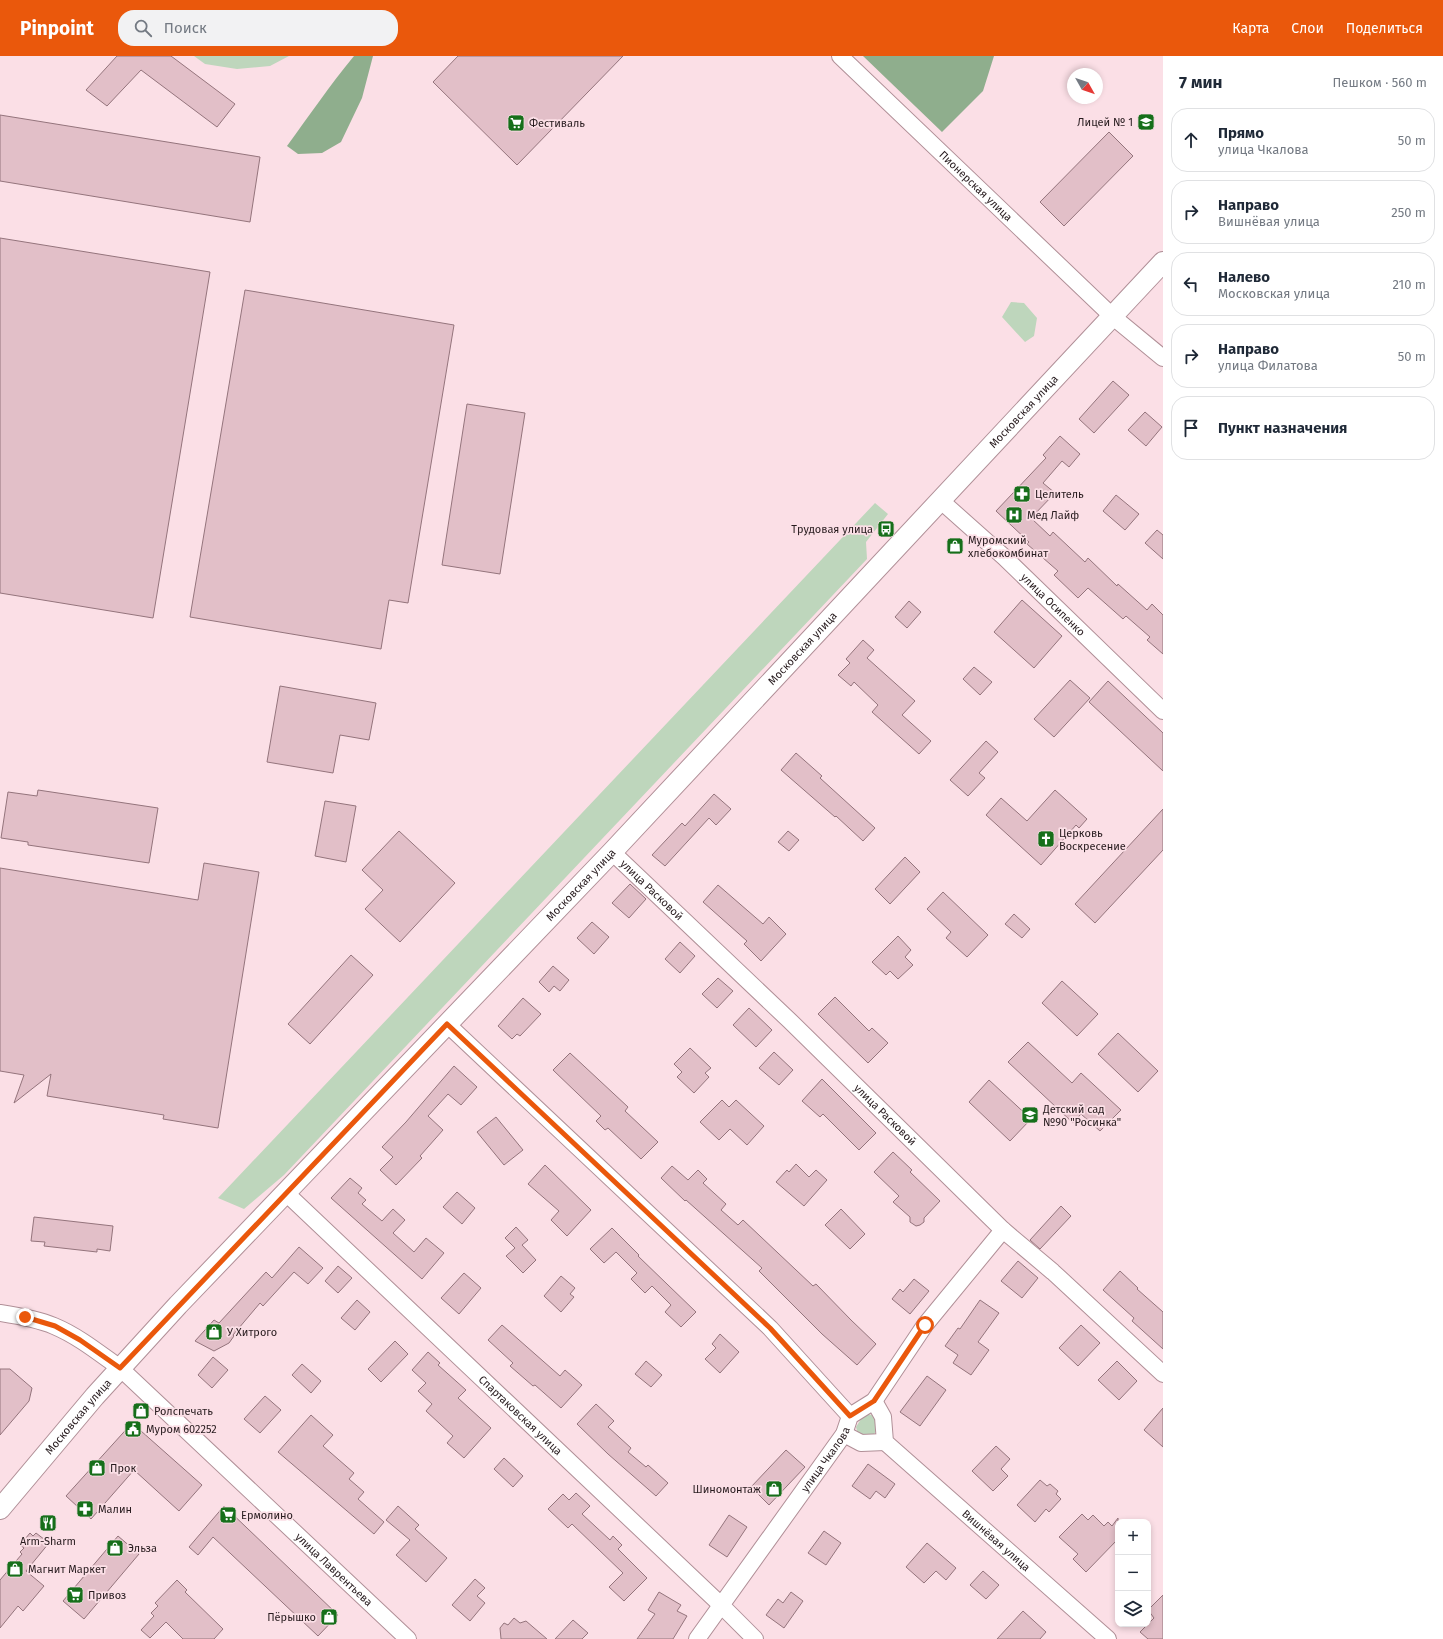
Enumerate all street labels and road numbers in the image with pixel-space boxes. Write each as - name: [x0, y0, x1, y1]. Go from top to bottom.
- street label: Пионерская улица: [937, 148, 1015, 224]
- street label: Московская улица: [986, 372, 1061, 451]
- street label: улица Осипенко: [1018, 571, 1088, 638]
- street label: Московская улица: [765, 609, 839, 687]
- street label: Московская улица: [543, 846, 618, 923]
- street label: улица Расковой: [618, 857, 686, 923]
- street label: улица Расковой: [852, 1081, 919, 1148]
- street label: Спартаковская улица: [476, 1373, 565, 1458]
- street label: Московская улица: [42, 1376, 114, 1457]
- street label: улица Чкалова: [798, 1425, 852, 1494]
- street label: Вишнёвая улица: [960, 1507, 1033, 1574]
- street label: улица Лаврентьева: [293, 1530, 375, 1609]

